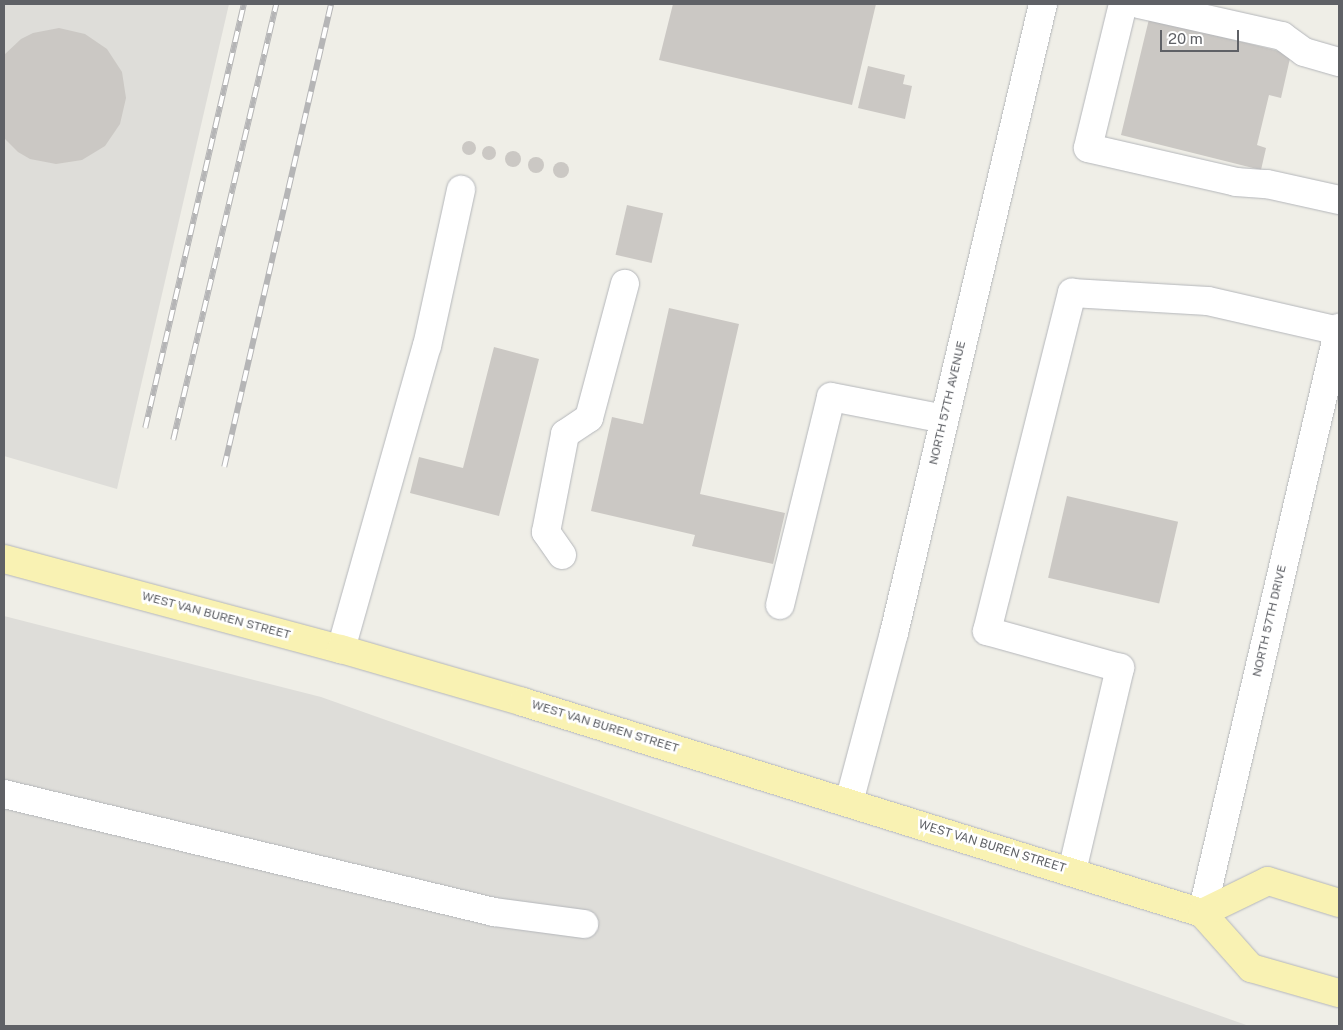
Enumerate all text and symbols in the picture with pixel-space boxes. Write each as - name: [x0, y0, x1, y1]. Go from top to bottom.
- scale bar: [1163, 20, 1242, 52]
- text: 20 m: [1168, 30, 1203, 47]
- street label: NORTH 57TH AVENUE: [927, 340, 969, 466]
- street label: NORTH 57TH DRIVE: [1250, 564, 1290, 678]
- street label: WEST VAN BUREN STREET: [140, 589, 292, 643]
- street label: WEST VAN BUREN STREET: [530, 698, 680, 756]
- street label: WEST VAN BUREN STREET: [917, 818, 1067, 876]

